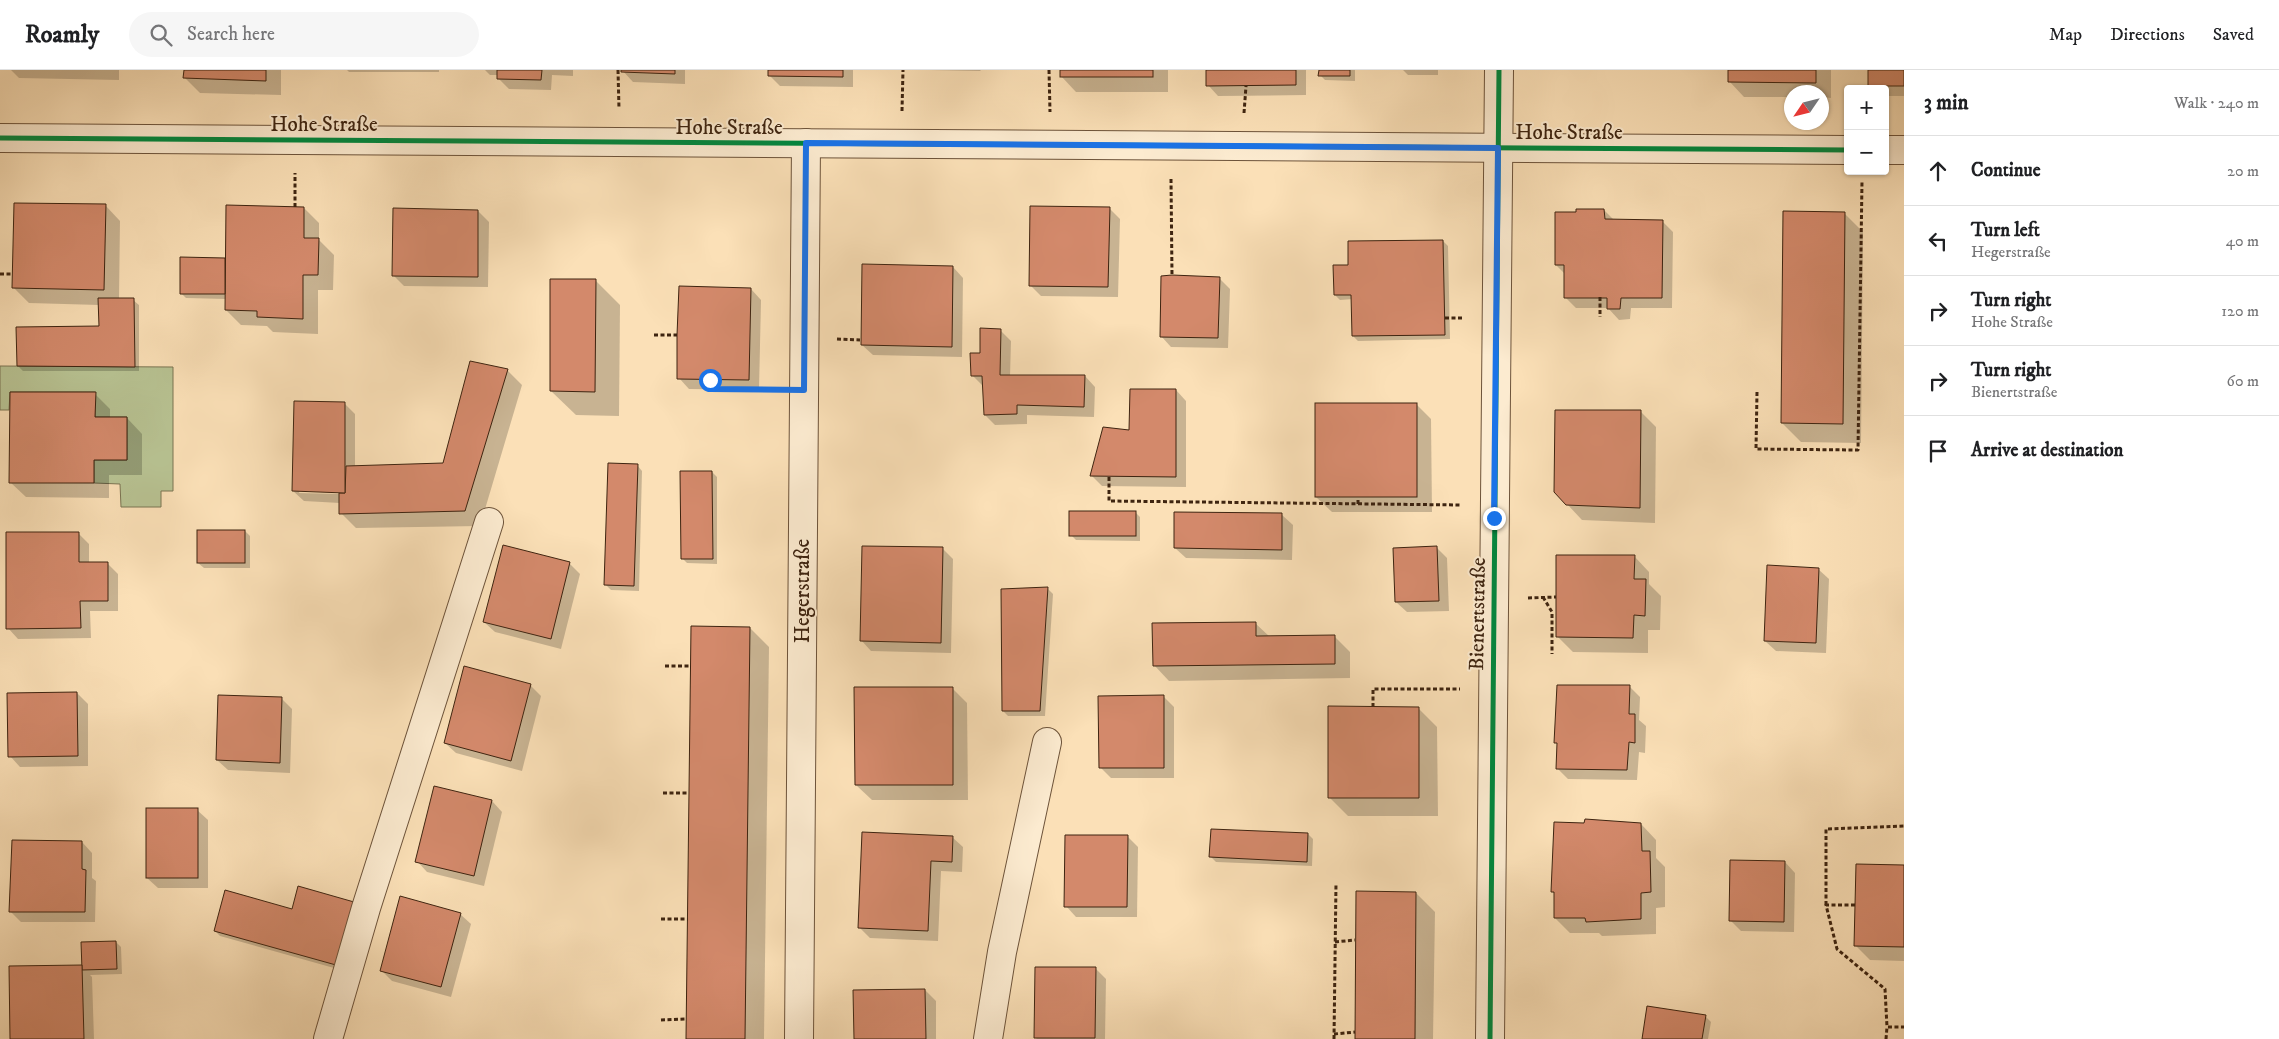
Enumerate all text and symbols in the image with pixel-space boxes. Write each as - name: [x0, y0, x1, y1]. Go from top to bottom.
- search box: [129, 12, 479, 57]
- text: Roamly: [25, 20, 99, 50]
- icon: search: [147, 21, 175, 49]
- text: Search here: [187, 23, 275, 46]
- text: Map: [2049, 24, 2082, 46]
- text: Directions: [2110, 24, 2185, 46]
- text: Saved: [2213, 24, 2254, 46]
- north arrow: [1784, 85, 1829, 130]
- map controls: [1844, 85, 1889, 175]
- button: +: [1844, 85, 1889, 130]
- text: 3 min: [1924, 90, 1969, 116]
- text: Walk · 240 m: [2174, 93, 2259, 113]
- street label: Hohe Straße: [270, 112, 378, 138]
- street label: Hohe Straße: [675, 115, 783, 141]
- street label: Hohe Straße: [1515, 120, 1623, 146]
- button: −: [1844, 130, 1889, 175]
- icon: ahead: [1924, 157, 1952, 185]
- text: Continue: [1971, 159, 2041, 182]
- text: 20 m: [2227, 161, 2259, 181]
- text: Turn left: [1971, 219, 2040, 242]
- icon: left: [1924, 227, 1952, 255]
- text: 40 m: [2226, 231, 2259, 251]
- text: Hegerstraße: [1971, 242, 2051, 262]
- text: Turn right: [1971, 289, 2051, 312]
- icon: right: [1924, 297, 1952, 325]
- text: 120 m: [2221, 301, 2259, 321]
- text: Hohe Straße: [1971, 312, 2053, 332]
- text: Turn right: [1971, 359, 2051, 382]
- icon: right: [1924, 367, 1952, 395]
- route start: [699, 369, 722, 392]
- text: 60 m: [2227, 371, 2259, 391]
- text: Bienertstraße: [1971, 382, 2057, 402]
- icon: arrive: [1924, 437, 1952, 465]
- text: Arrive at destination: [1971, 439, 2123, 462]
- route end: [1483, 507, 1506, 530]
- street label: Hegerstraße: [790, 538, 816, 643]
- street label: Bienertstraße: [1464, 557, 1492, 671]

